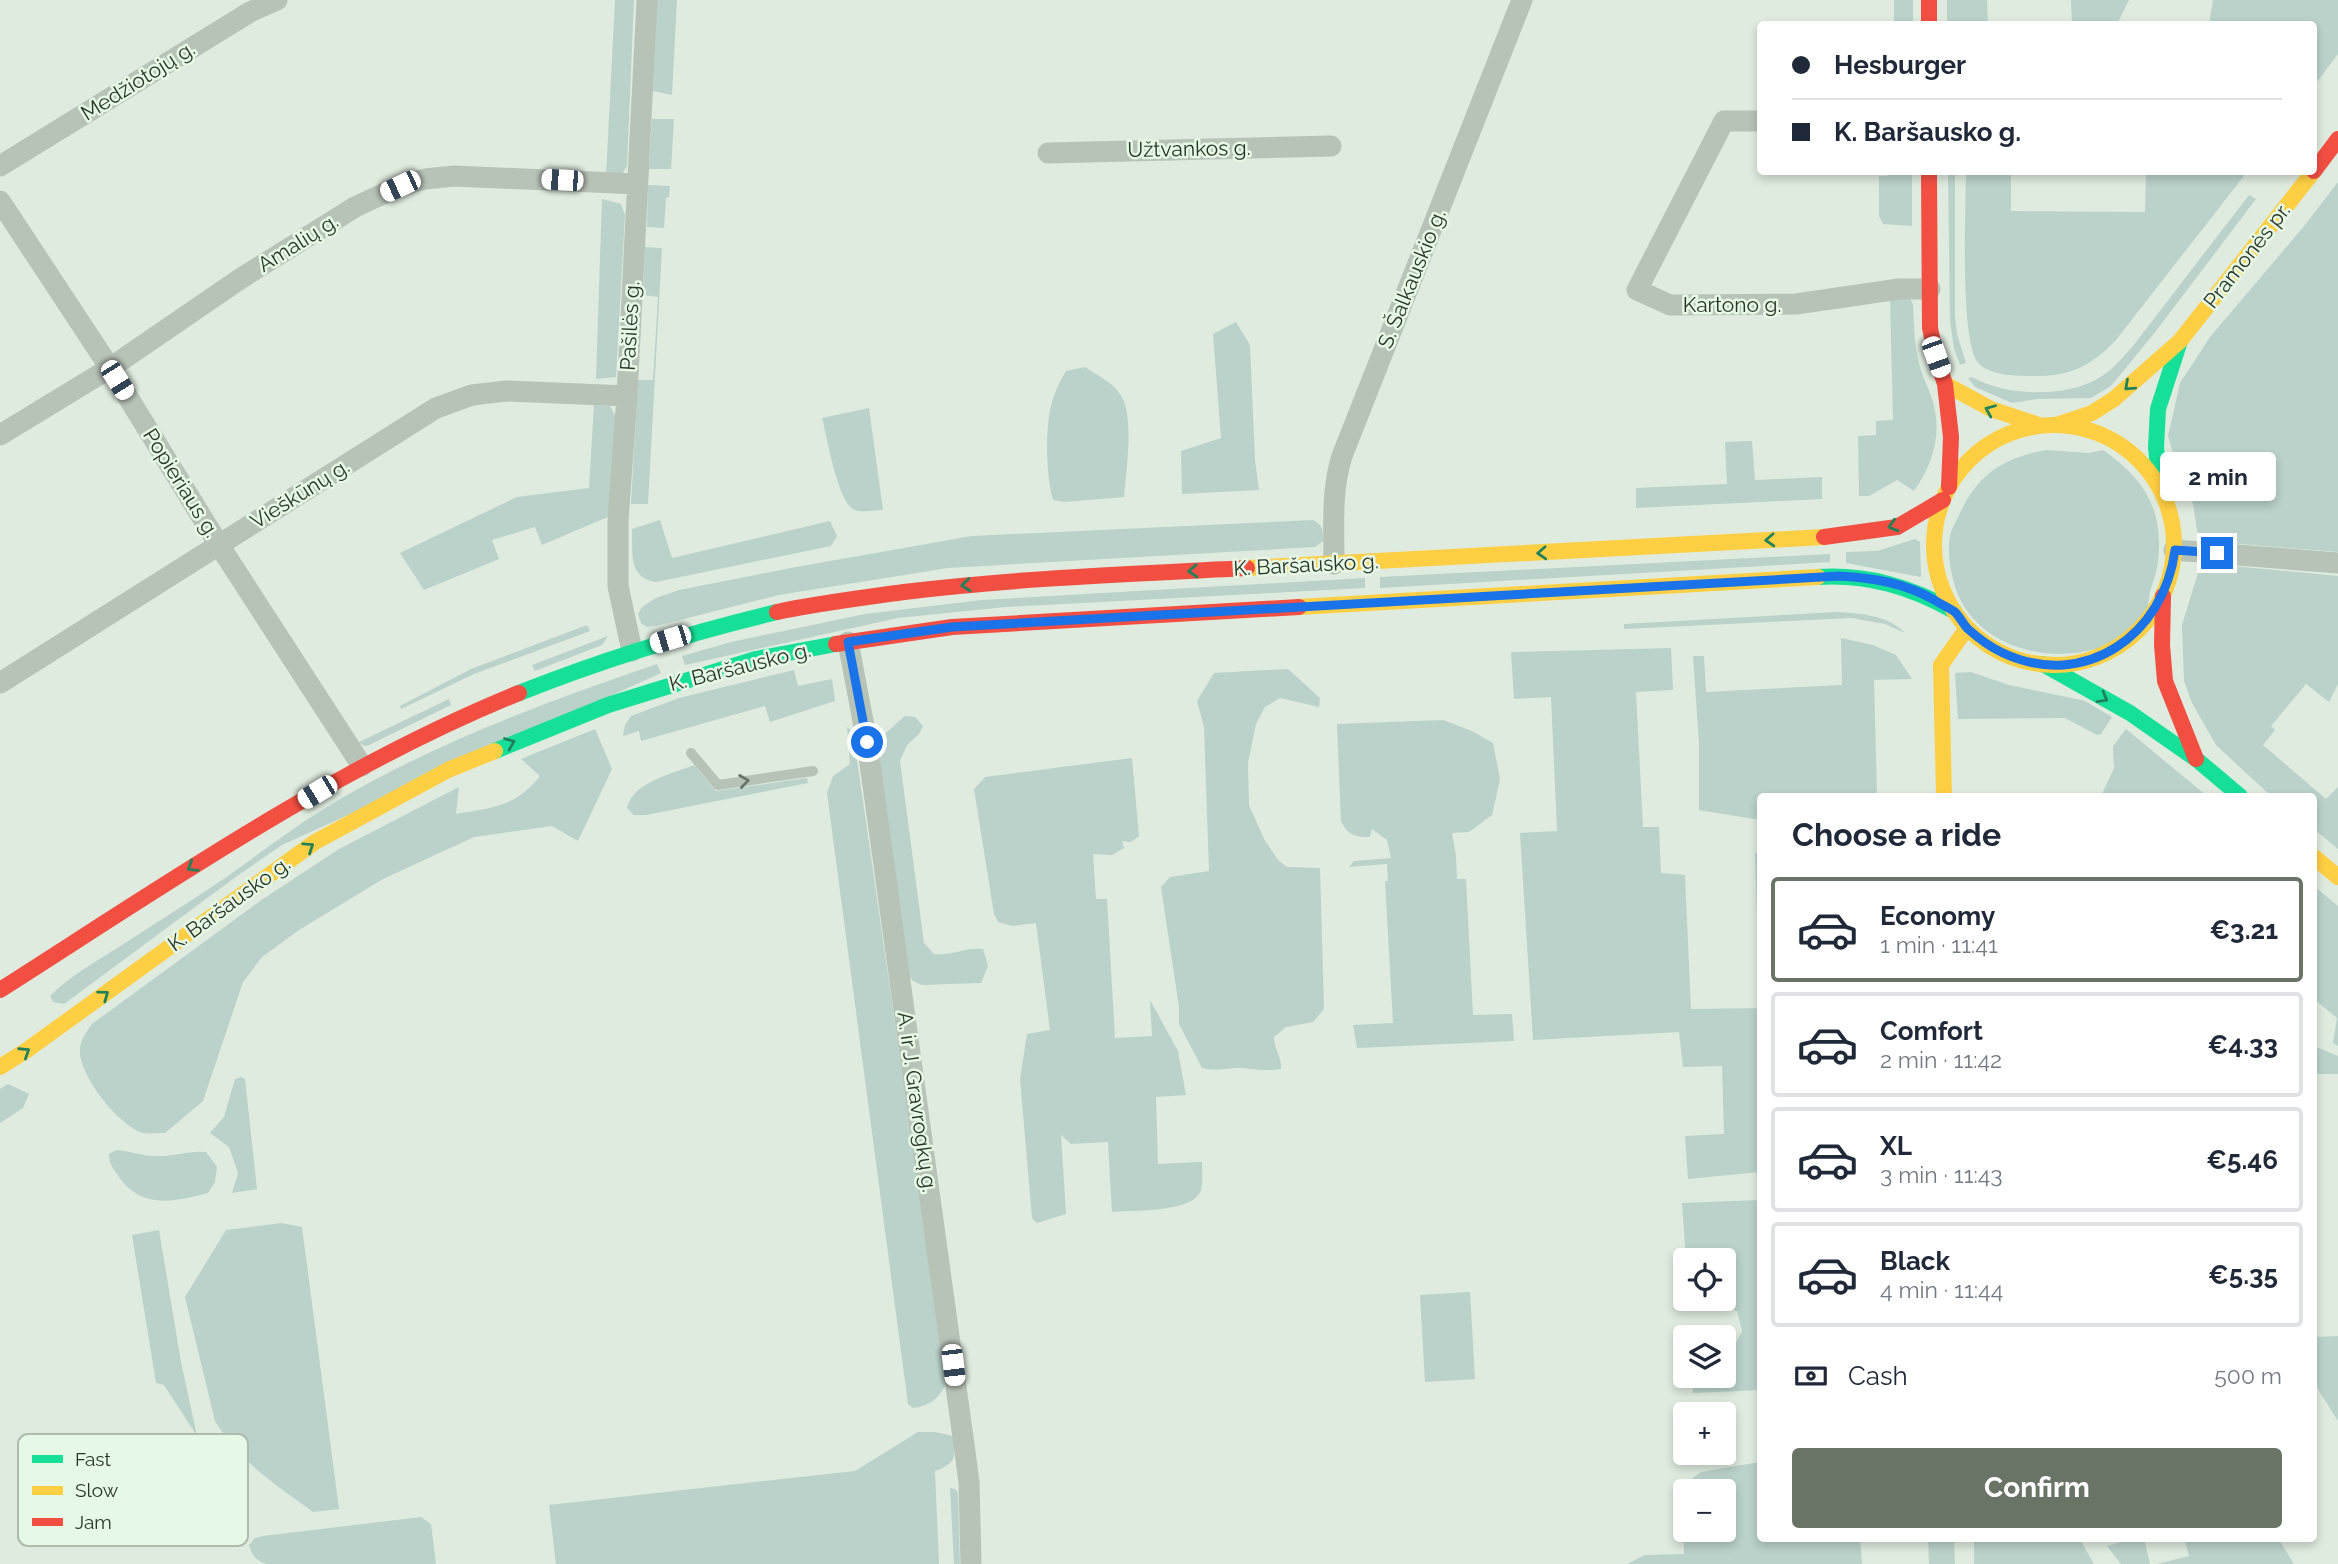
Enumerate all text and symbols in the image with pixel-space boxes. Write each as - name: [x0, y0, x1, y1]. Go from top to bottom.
- street label: Medžiotojų g.: [76, 36, 199, 126]
- text: Hesburger: [1834, 50, 1966, 80]
- text: K. Baršausko g.: [1834, 117, 2021, 147]
- street label: Užtvankos g.: [1127, 135, 1251, 162]
- car: [377, 168, 424, 204]
- car: [541, 168, 584, 192]
- street label: Pramonės pr.: [2198, 198, 2295, 313]
- street label: S. Šalkauskio g.: [1372, 206, 1451, 352]
- street label: Amalių g.: [253, 208, 343, 277]
- street label: Pašilės g.: [615, 281, 644, 371]
- street label: Kartono g.: [1683, 292, 1781, 317]
- car: [1919, 334, 1954, 380]
- car: [97, 357, 138, 403]
- one-way arrow: [2124, 378, 2137, 390]
- one-way arrow: [1985, 404, 1997, 418]
- street label: Popieriaus g.: [138, 424, 225, 542]
- callout: 2 min: [2159, 452, 2275, 500]
- street label: Vieškūnų g.: [246, 453, 354, 534]
- text: 2 min: [2188, 463, 2248, 490]
- one-way arrow: [1888, 518, 1900, 533]
- one-way arrow: [1764, 532, 1775, 547]
- route end: [2201, 537, 2233, 569]
- one-way arrow: [1537, 545, 1548, 560]
- street label: K. Baršausko g.: [1233, 548, 1379, 581]
- one-way arrow: [1187, 563, 1198, 578]
- one-way arrow: [960, 577, 971, 592]
- car: [647, 623, 694, 655]
- street label: K. Baršausko g.: [666, 637, 813, 696]
- one-way arrow: [2096, 690, 2108, 703]
- route start: [851, 726, 883, 758]
- one-way arrow: [504, 737, 516, 751]
- car: [294, 772, 341, 812]
- one-way arrow: [738, 774, 750, 789]
- text: Choose a ride: [1792, 816, 2001, 853]
- one-way arrow: [301, 842, 314, 855]
- street label: K. Baršausko g.: [163, 851, 295, 956]
- one-way arrow: [187, 859, 200, 872]
- icon: car: [1796, 898, 1859, 961]
- text: Economy: [1880, 901, 1995, 931]
- text: €3.21: [2209, 915, 2278, 945]
- text: 1 min · 11:41: [1880, 931, 1998, 958]
- one-way arrow: [96, 990, 109, 1003]
- street label: A. ir J. Gravrogkų g.: [892, 1010, 943, 1194]
- icon: car: [1796, 1013, 1859, 1076]
- text: Comfort: [1880, 1016, 1983, 1046]
- text: €4.33: [2208, 1030, 2278, 1060]
- text: 2 min · 11:42: [1880, 1046, 2002, 1073]
- one-way arrow: [17, 1047, 30, 1060]
- icon: car: [1796, 1128, 1859, 1191]
- text: XL: [1880, 1131, 1912, 1161]
- text: €5.46: [2206, 1145, 2278, 1175]
- text: 3 min · 11:43: [1880, 1161, 2003, 1188]
- icon: car: [1796, 1243, 1859, 1306]
- text: Black: [1880, 1246, 1950, 1276]
- map controls: [1673, 1248, 1736, 1542]
- button: locate: [1673, 1248, 1736, 1311]
- text: €5.35: [2208, 1260, 2278, 1290]
- text: 4 min · 11:44: [1880, 1276, 2003, 1303]
- button: layers: [1673, 1325, 1736, 1388]
- car: [941, 1343, 966, 1387]
- icon: cash: [1792, 1357, 1830, 1395]
- text: Cash: [1848, 1361, 1908, 1391]
- text: 500 m: [2214, 1362, 2282, 1389]
- button: +: [1673, 1402, 1736, 1465]
- legend: [18, 1434, 248, 1546]
- text: Fast: [75, 1448, 111, 1470]
- button: Confirm: [1792, 1448, 2282, 1528]
- text: Slow: [75, 1479, 119, 1501]
- button: −: [1673, 1479, 1736, 1542]
- text: Jam: [75, 1511, 112, 1533]

